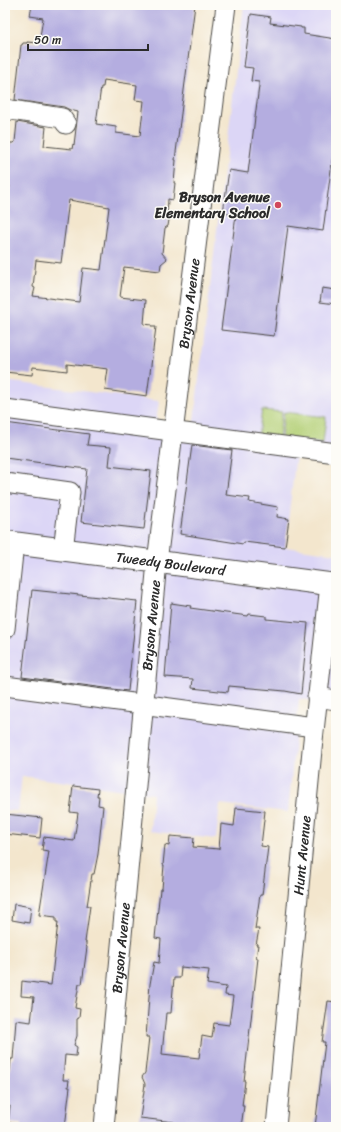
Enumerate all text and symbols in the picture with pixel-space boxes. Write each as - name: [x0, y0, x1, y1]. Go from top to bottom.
- scale bar: [28, 26, 148, 52]
- text: 50 m: [34, 29, 61, 51]
- place label: Bryson Avenue Elementary School: [154, 185, 271, 226]
- marker: Bryson Avenue Elementary School: [273, 200, 283, 210]
- street label: Bryson Avenue: [171, 257, 207, 350]
- street label: Tweedy Boulevard: [114, 544, 228, 583]
- street label: Bryson Avenue: [134, 579, 168, 672]
- street label: Hunt Avenue: [286, 814, 318, 896]
- street label: Bryson Avenue: [104, 901, 138, 994]

